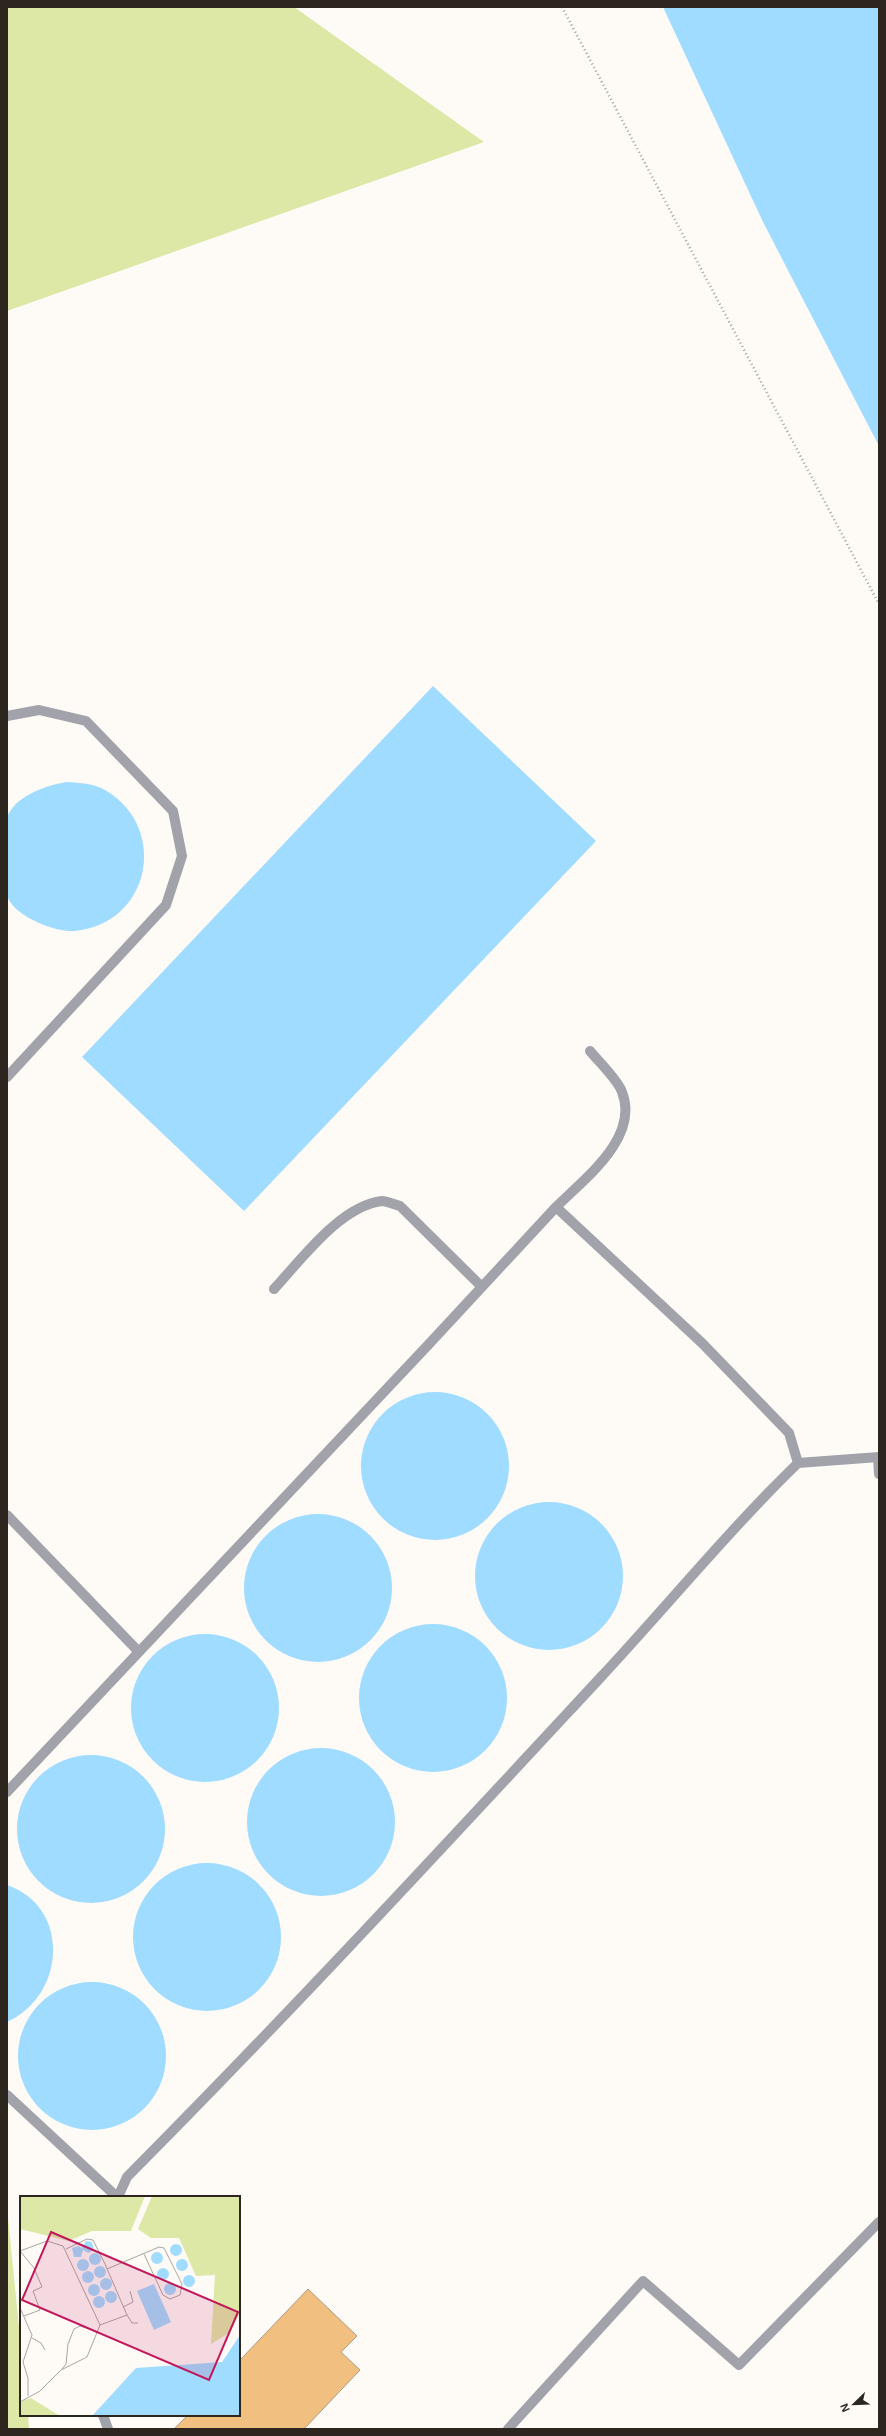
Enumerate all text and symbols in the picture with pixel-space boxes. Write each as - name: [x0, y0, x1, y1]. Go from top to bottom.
- inset map: [20, 2196, 240, 2416]
- north arrow: [834, 2384, 874, 2424]
- text: N: [838, 2402, 852, 2414]

